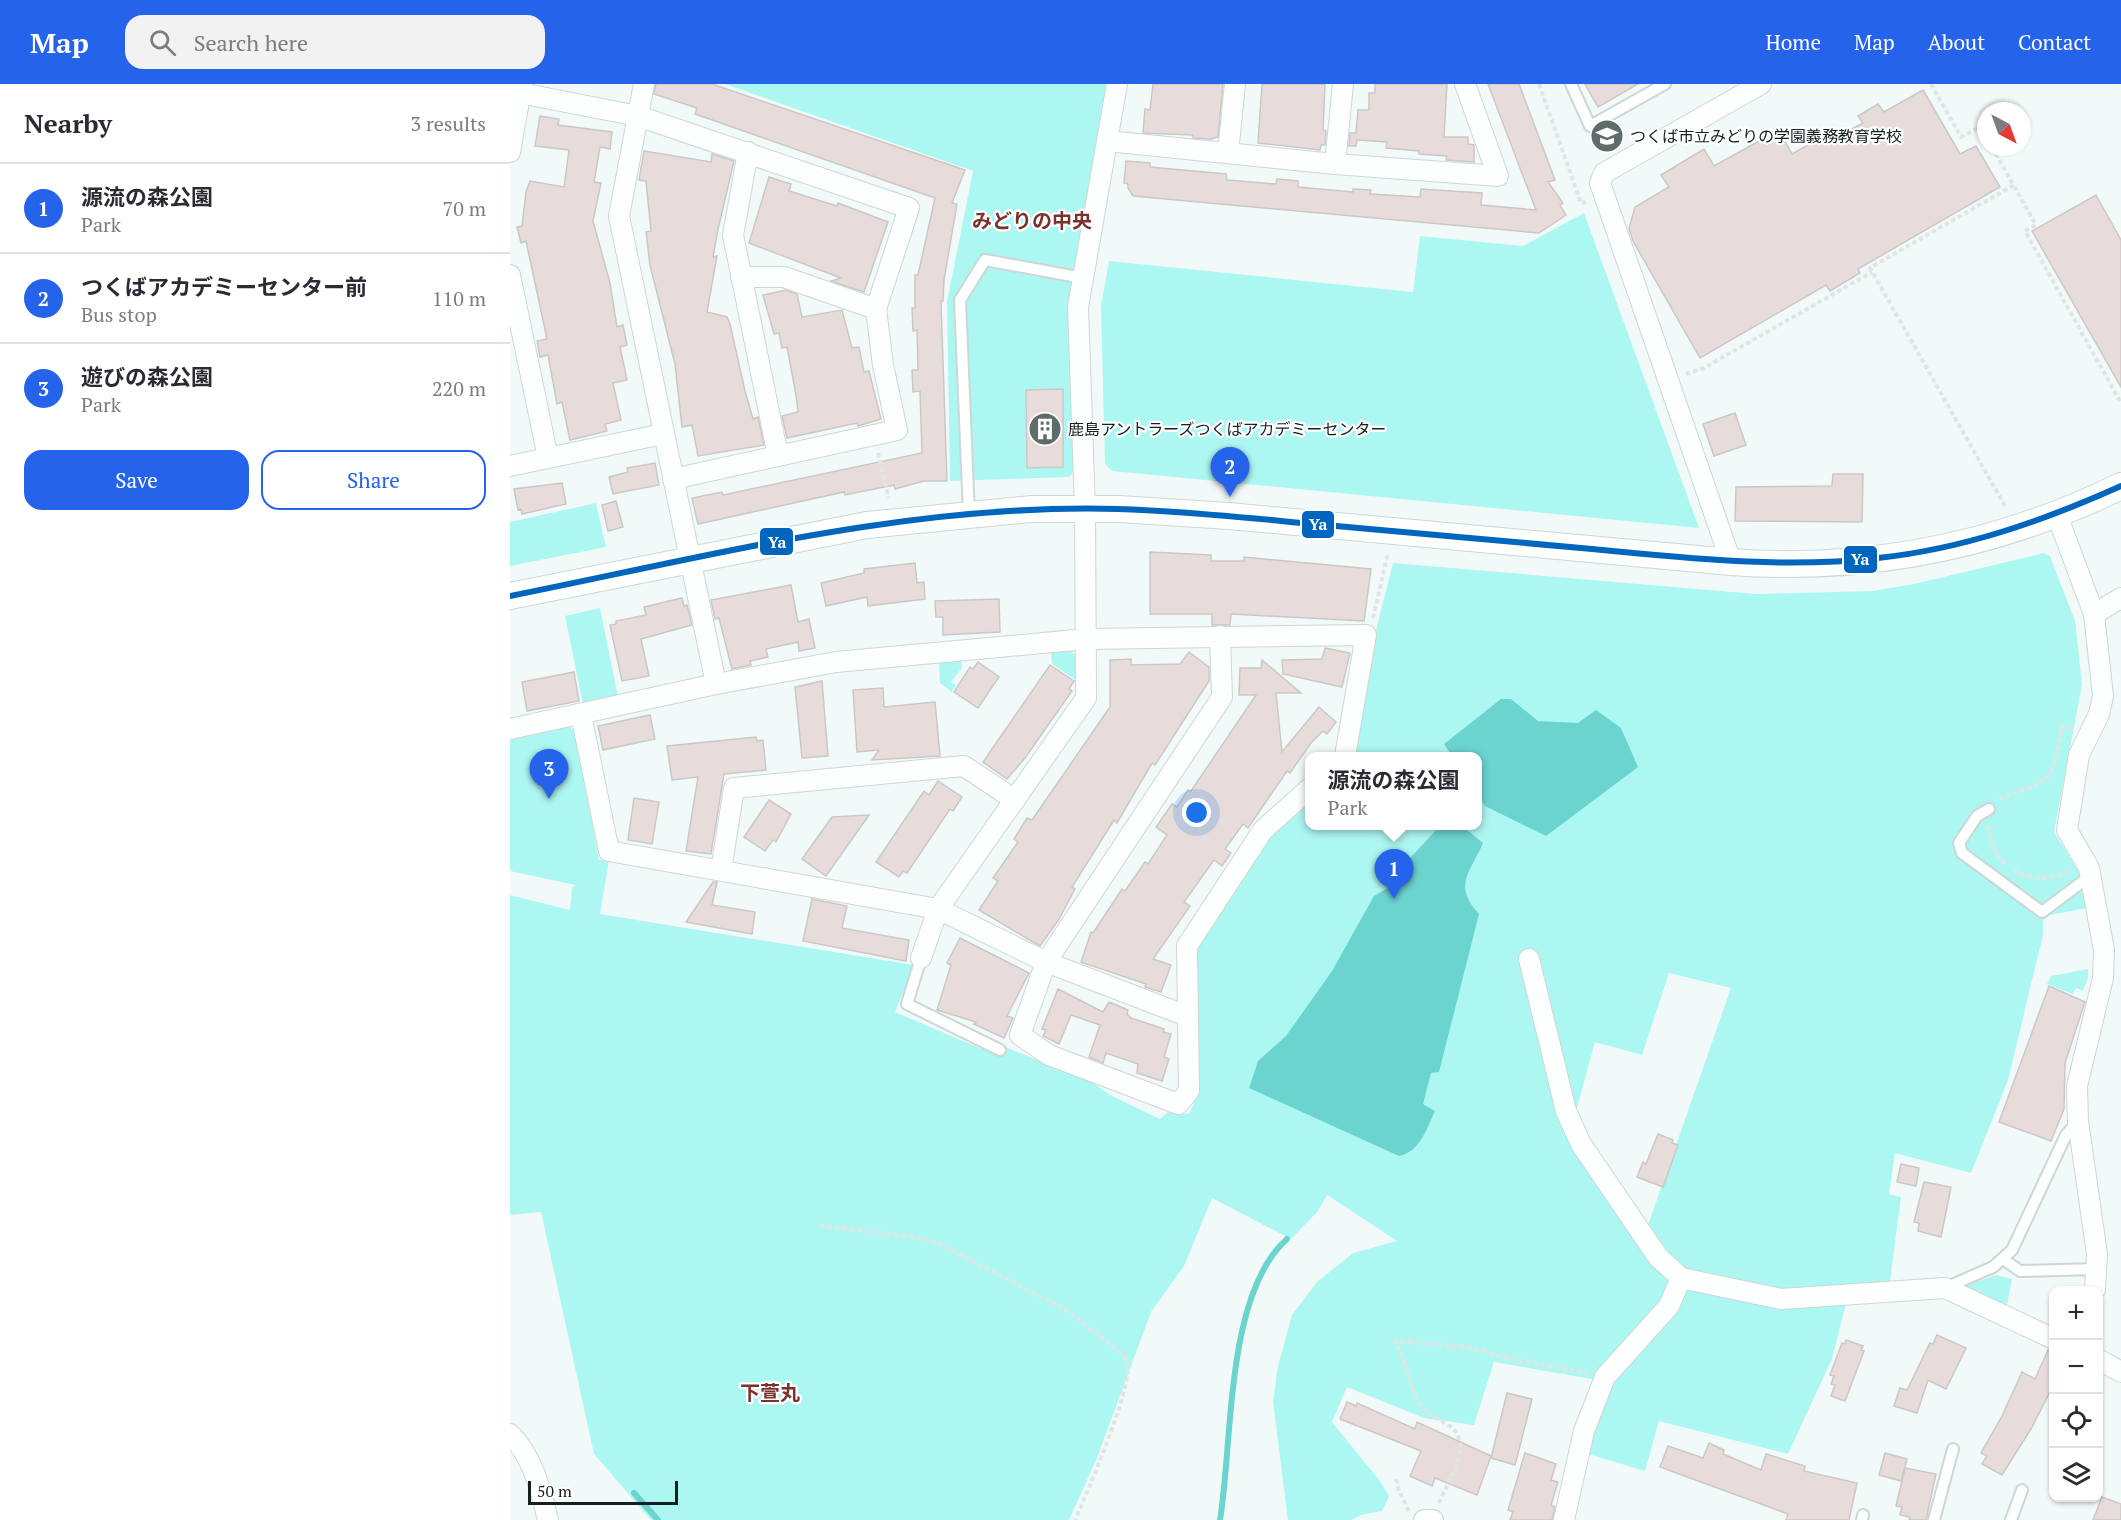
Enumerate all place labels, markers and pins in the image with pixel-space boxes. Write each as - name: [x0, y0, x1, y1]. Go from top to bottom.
- school or university icon: つくば市立みどりの学園義務教育学校: [1589, 118, 1625, 154]
- place label: つくば市立みどりの学園義務教育学校: [1630, 125, 1902, 147]
- building icon: 鹿島アントラーズつくばアカデミーセンター: [1027, 411, 1063, 447]
- place label: 鹿島アントラーズつくばアカデミーセンター: [1068, 418, 1387, 440]
- pin: 2: [1210, 448, 1250, 497]
- pin: 3: [530, 750, 568, 799]
- pin: 1: [1374, 850, 1414, 899]

